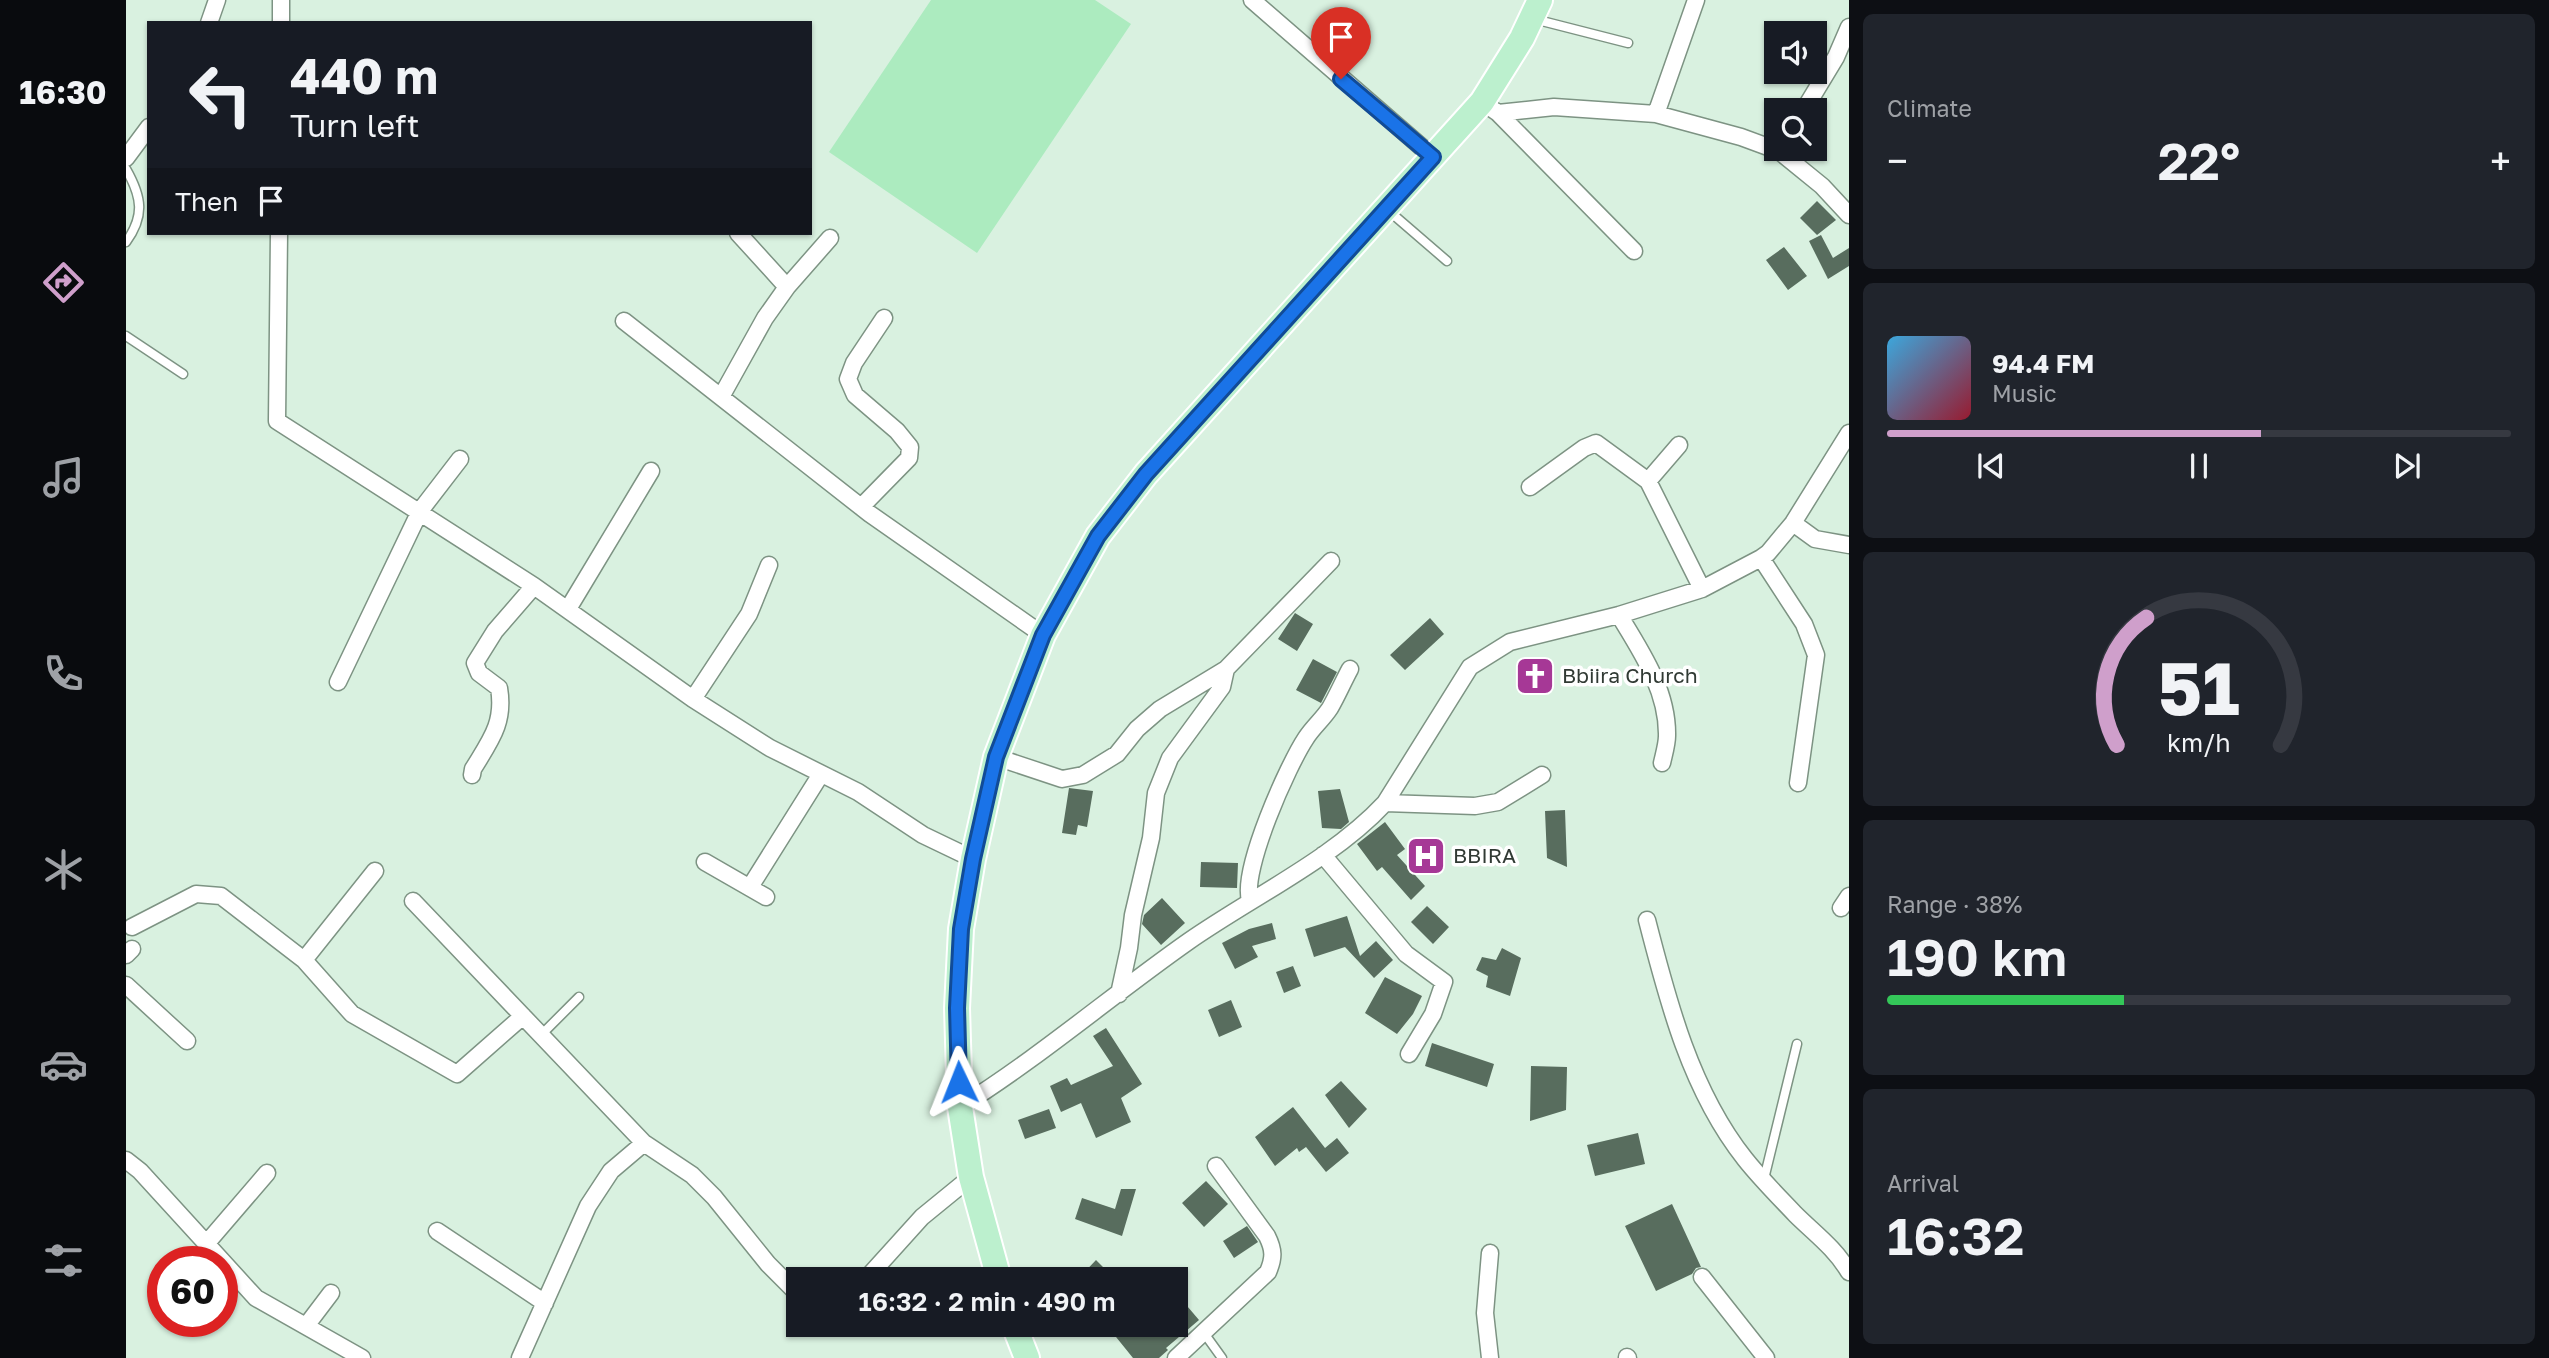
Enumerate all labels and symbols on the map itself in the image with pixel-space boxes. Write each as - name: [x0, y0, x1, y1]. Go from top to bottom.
- pin: [1311, 7, 1371, 79]
- church icon: Bbiira Church: [1514, 655, 1556, 697]
- place label: Bbiira Church: [1562, 662, 1698, 688]
- hospital icon: BBIRA: [1405, 835, 1447, 877]
- place label: BBIRA: [1453, 842, 1516, 868]
- position arrow: [922, 1045, 996, 1119]
- speed limit sign: 60: [147, 1246, 238, 1337]

